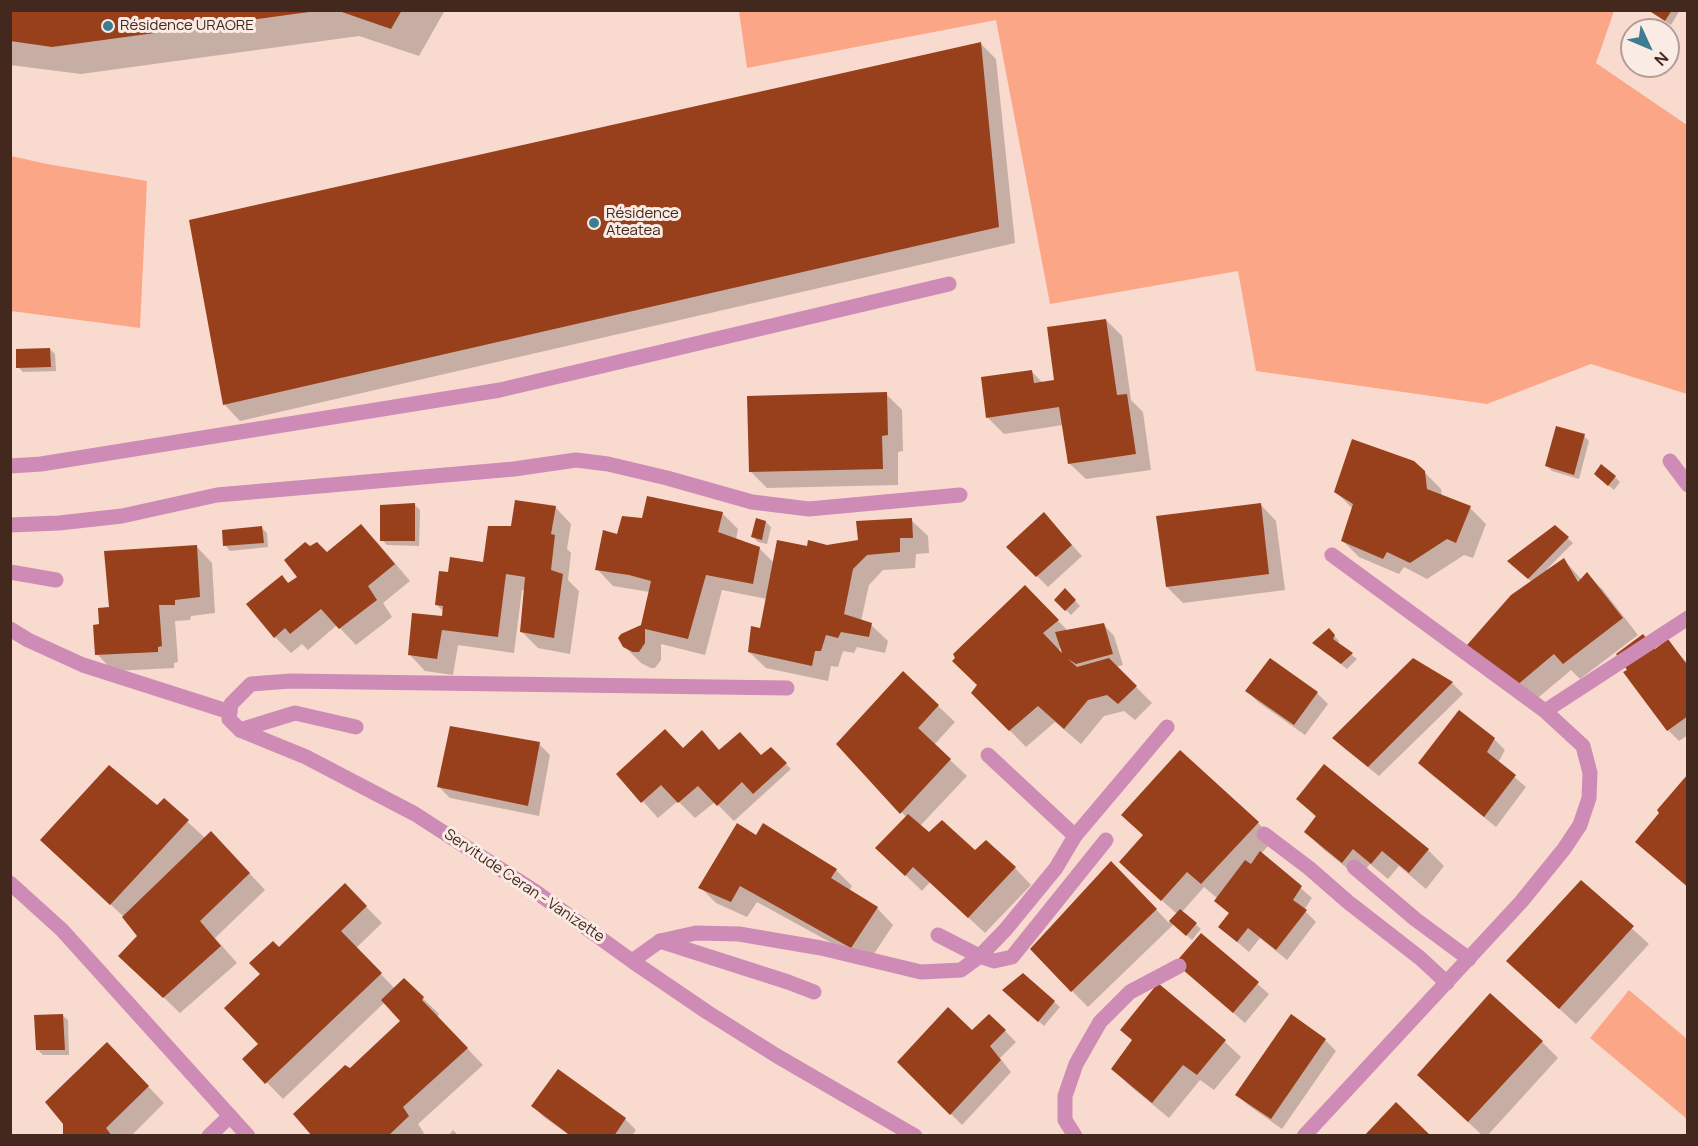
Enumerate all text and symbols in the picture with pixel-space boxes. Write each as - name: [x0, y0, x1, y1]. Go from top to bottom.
- place label: Résidence URAORE: [120, 17, 254, 35]
- north arrow: [1620, 18, 1680, 78]
- marker: Résidence URAORE: [101, 19, 115, 33]
- text: N: [1650, 47, 1673, 71]
- place label: Résidence Ateatea: [606, 205, 679, 240]
- marker: Résidence Ateatea: [587, 216, 601, 230]
- street label: Servitude Ceran - Vanizette: [440, 826, 608, 946]

